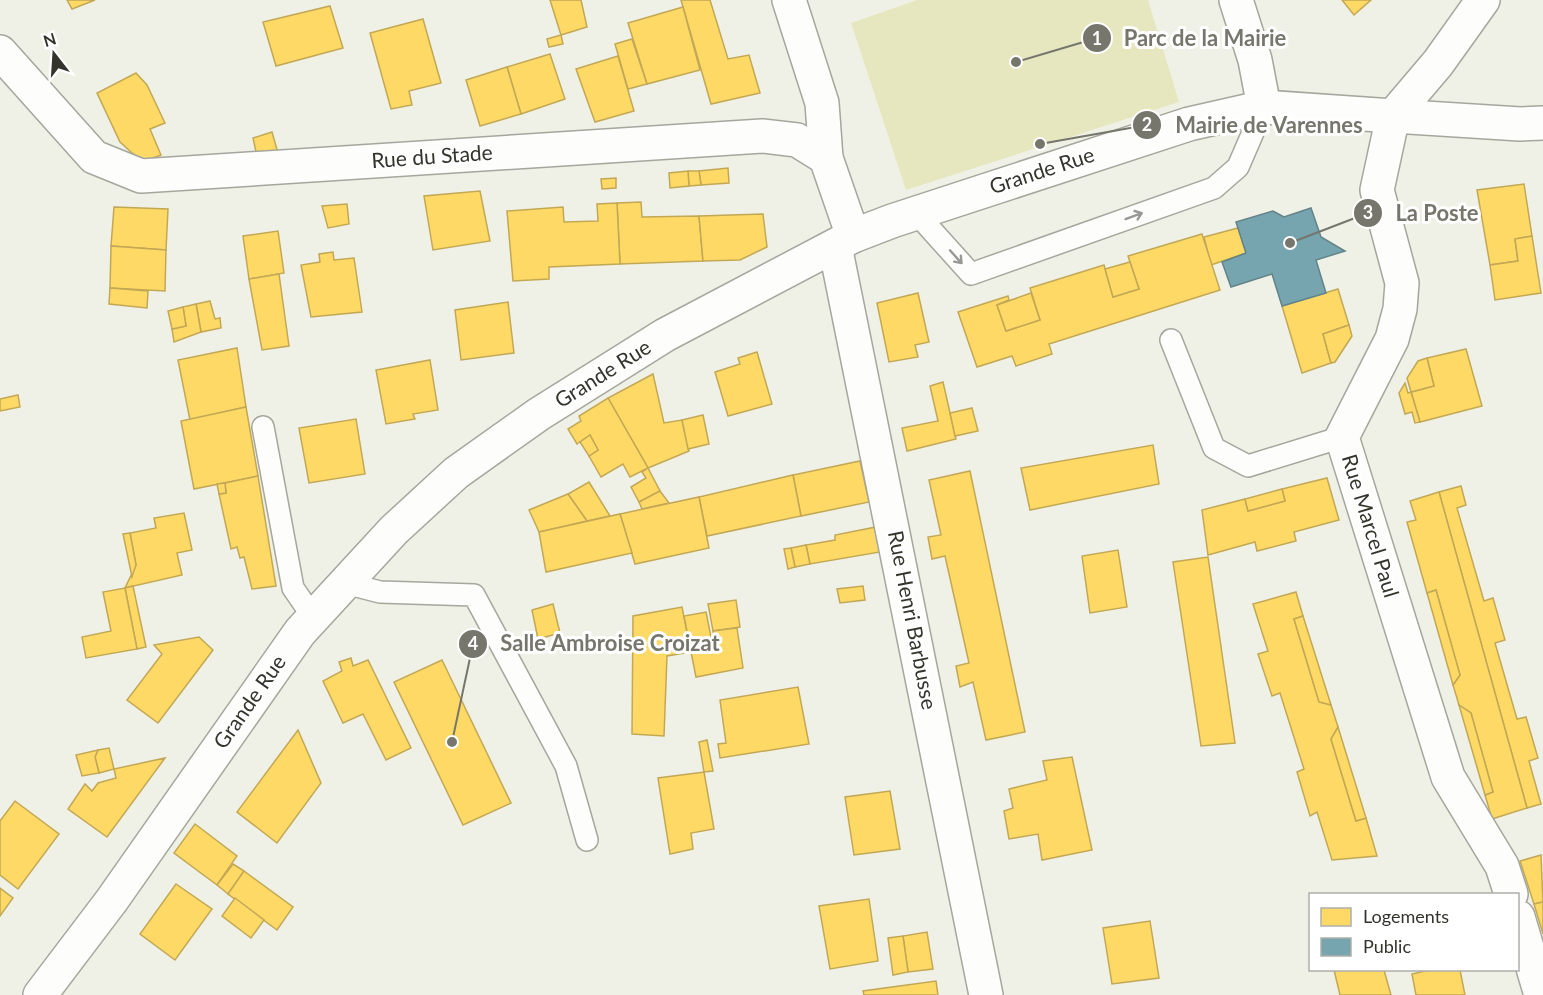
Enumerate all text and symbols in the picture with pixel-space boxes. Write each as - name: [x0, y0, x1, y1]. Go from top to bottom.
- callout: Parc de la Mairie: [1082, 18, 1298, 58]
- north arrow: [24, 24, 84, 84]
- text: Parc de la Mairie: [1124, 24, 1287, 51]
- text: 1: [1092, 27, 1102, 49]
- text: N: [41, 28, 58, 50]
- callout: Mairie de Varennes: [1132, 105, 1375, 145]
- text: Mairie de Varennes: [1175, 111, 1363, 138]
- text: 2: [1142, 113, 1152, 135]
- street label: Rue du Stade: [370, 139, 493, 172]
- street label: Grande Rue: [986, 141, 1097, 198]
- callout: La Poste: [1353, 193, 1490, 233]
- text: La Poste: [1395, 199, 1479, 226]
- text: 3: [1363, 201, 1373, 223]
- one-way arrow: [1124, 210, 1143, 221]
- one-way arrow: [949, 249, 963, 264]
- street label: Grande Rue: [550, 333, 655, 412]
- street label: Rue Marcel Paul: [1338, 451, 1405, 600]
- street label: Rue Henri Barbusse: [884, 528, 943, 711]
- callout: Salle Ambroise Croizat: [458, 624, 732, 664]
- text: Salle Ambroise Croizat: [500, 629, 720, 656]
- text: 4: [468, 632, 478, 654]
- street label: Grande Rue: [207, 650, 290, 753]
- legend: [1309, 893, 1519, 971]
- text: Logements: [1363, 905, 1449, 927]
- text: Public: [1363, 935, 1411, 957]

